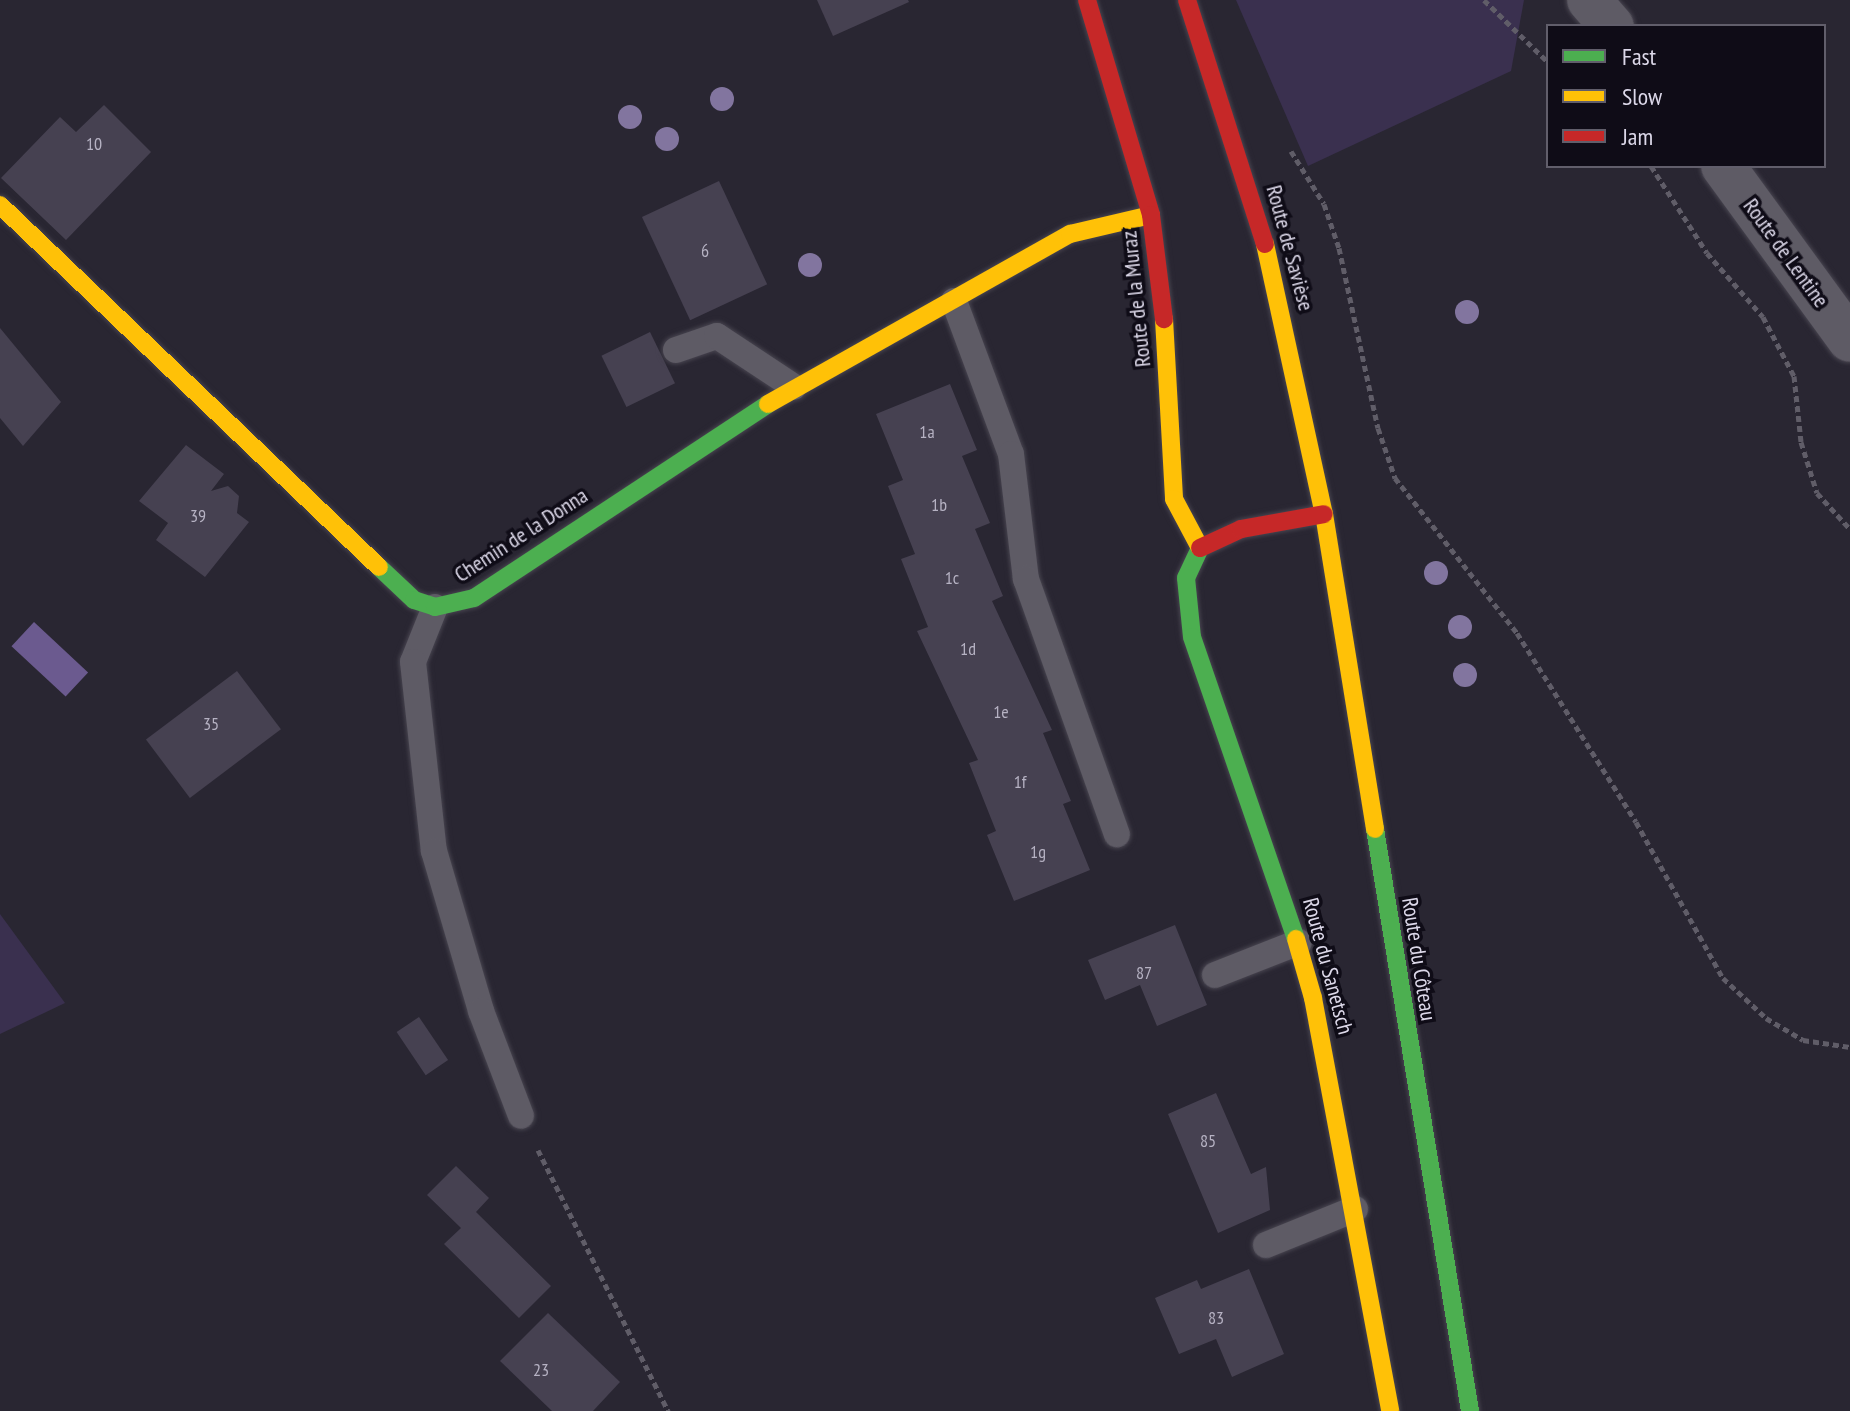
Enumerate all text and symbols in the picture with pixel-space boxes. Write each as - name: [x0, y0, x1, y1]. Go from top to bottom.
- legend: [1546, 24, 1826, 168]
- text: Fast: [1622, 41, 1656, 72]
- text: Slow: [1622, 81, 1662, 112]
- text: Jam: [1622, 121, 1653, 152]
- house number: 10: [86, 133, 102, 155]
- street label: Route de Savièse: [1261, 182, 1319, 314]
- street label: Route de Lentine: [1738, 193, 1834, 313]
- street label: Route de la Muraz: [1116, 230, 1156, 368]
- house number: 6: [701, 240, 709, 262]
- house number: 1a: [919, 421, 935, 443]
- street label: Chemin de la Donna: [450, 482, 592, 588]
- house number: 1b: [931, 494, 947, 516]
- house number: 39: [190, 505, 206, 527]
- house number: 1c: [945, 567, 959, 589]
- house number: 1d: [960, 638, 976, 660]
- house number: 1e: [993, 701, 1009, 723]
- house number: 35: [203, 713, 219, 735]
- house number: 1f: [1014, 771, 1026, 793]
- house number: 1g: [1030, 841, 1046, 863]
- street label: Route du Sanetsch: [1297, 895, 1359, 1037]
- street label: Route du Côteau: [1396, 896, 1442, 1022]
- house number: 87: [1136, 962, 1152, 984]
- house number: 85: [1200, 1130, 1216, 1152]
- house number: 83: [1208, 1307, 1224, 1329]
- house number: 23: [533, 1359, 549, 1381]

